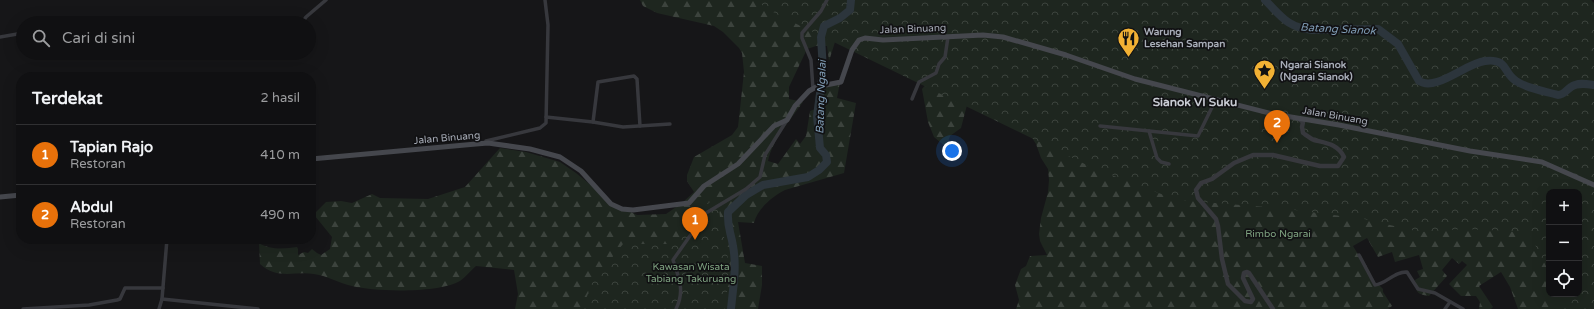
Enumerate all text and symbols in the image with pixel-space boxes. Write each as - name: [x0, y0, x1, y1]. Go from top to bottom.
- search box: [16, 16, 316, 60]
- water label: Batang Sianok: [1300, 21, 1377, 38]
- street label: Jalan Binuang: [880, 22, 946, 36]
- restaurant icon: Warung Lesehan Sampan: [1115, 25, 1141, 58]
- place label: Warung Lesehan Sampan: [1144, 26, 1225, 50]
- icon: search: [30, 27, 52, 49]
- text: Cari di sini: [62, 29, 135, 47]
- place icon: Ngarai Sianok (Ngarai Sianok): [1252, 58, 1278, 91]
- water label: Batang Ngalai: [813, 59, 829, 134]
- place label: Ngarai Sianok (Ngarai Sianok): [1280, 59, 1353, 83]
- text: Terdekat: [32, 88, 102, 109]
- text: 2 hasil: [261, 90, 300, 106]
- district label: Sianok VI Suku: [1153, 95, 1237, 109]
- street label: Jalan Binuang: [1301, 104, 1369, 128]
- pin: 2: [1264, 110, 1290, 143]
- street label: Jalan Binuang: [413, 129, 481, 147]
- text: Tapian Rajo: [70, 138, 153, 156]
- your location: [942, 141, 962, 161]
- text: 1: [41, 147, 49, 163]
- text: 410 m: [260, 147, 300, 163]
- text: Restoran: [70, 156, 126, 172]
- map controls: [1546, 189, 1582, 297]
- button: +: [1546, 189, 1582, 225]
- text: Abdul: [70, 198, 113, 216]
- text: 2: [41, 207, 49, 223]
- text: 490 m: [260, 207, 300, 223]
- pin: 1: [682, 207, 708, 240]
- text: Restoran: [70, 216, 126, 232]
- button: −: [1546, 225, 1582, 261]
- park label: Rimbo Ngarai: [1245, 228, 1311, 240]
- park label: Kawasan Wisata Tabiang Takuruang: [646, 261, 736, 285]
- button: locate: [1546, 261, 1582, 297]

